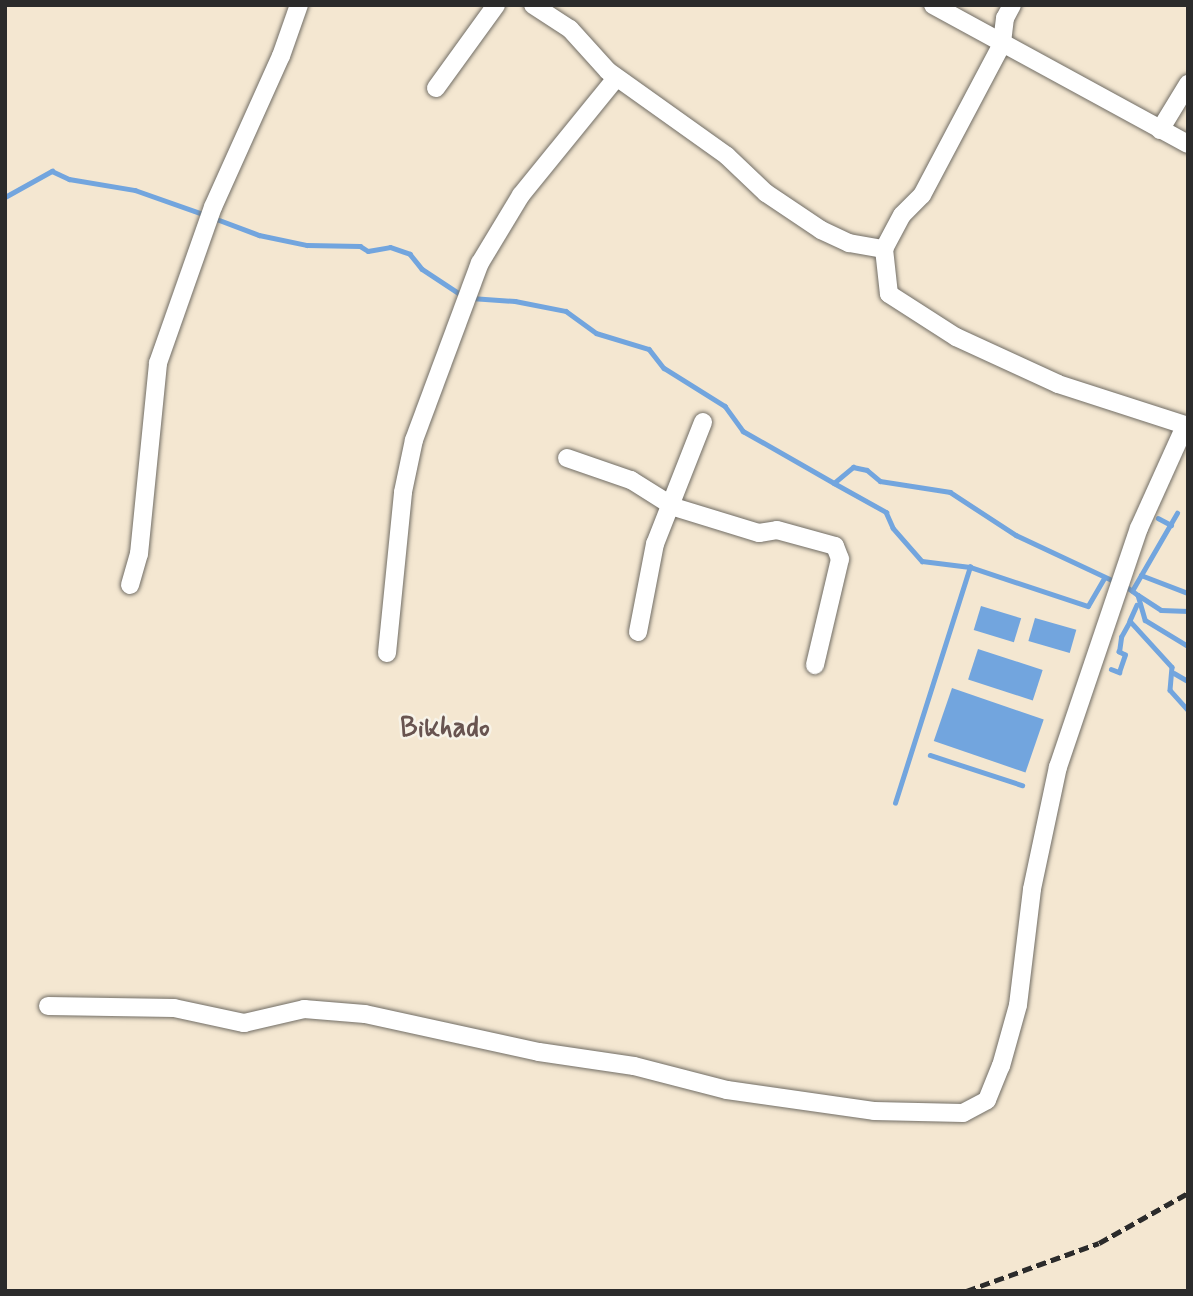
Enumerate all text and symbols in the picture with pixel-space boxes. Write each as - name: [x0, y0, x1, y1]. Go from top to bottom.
- district label: Bikhado: [400, 712, 490, 746]

